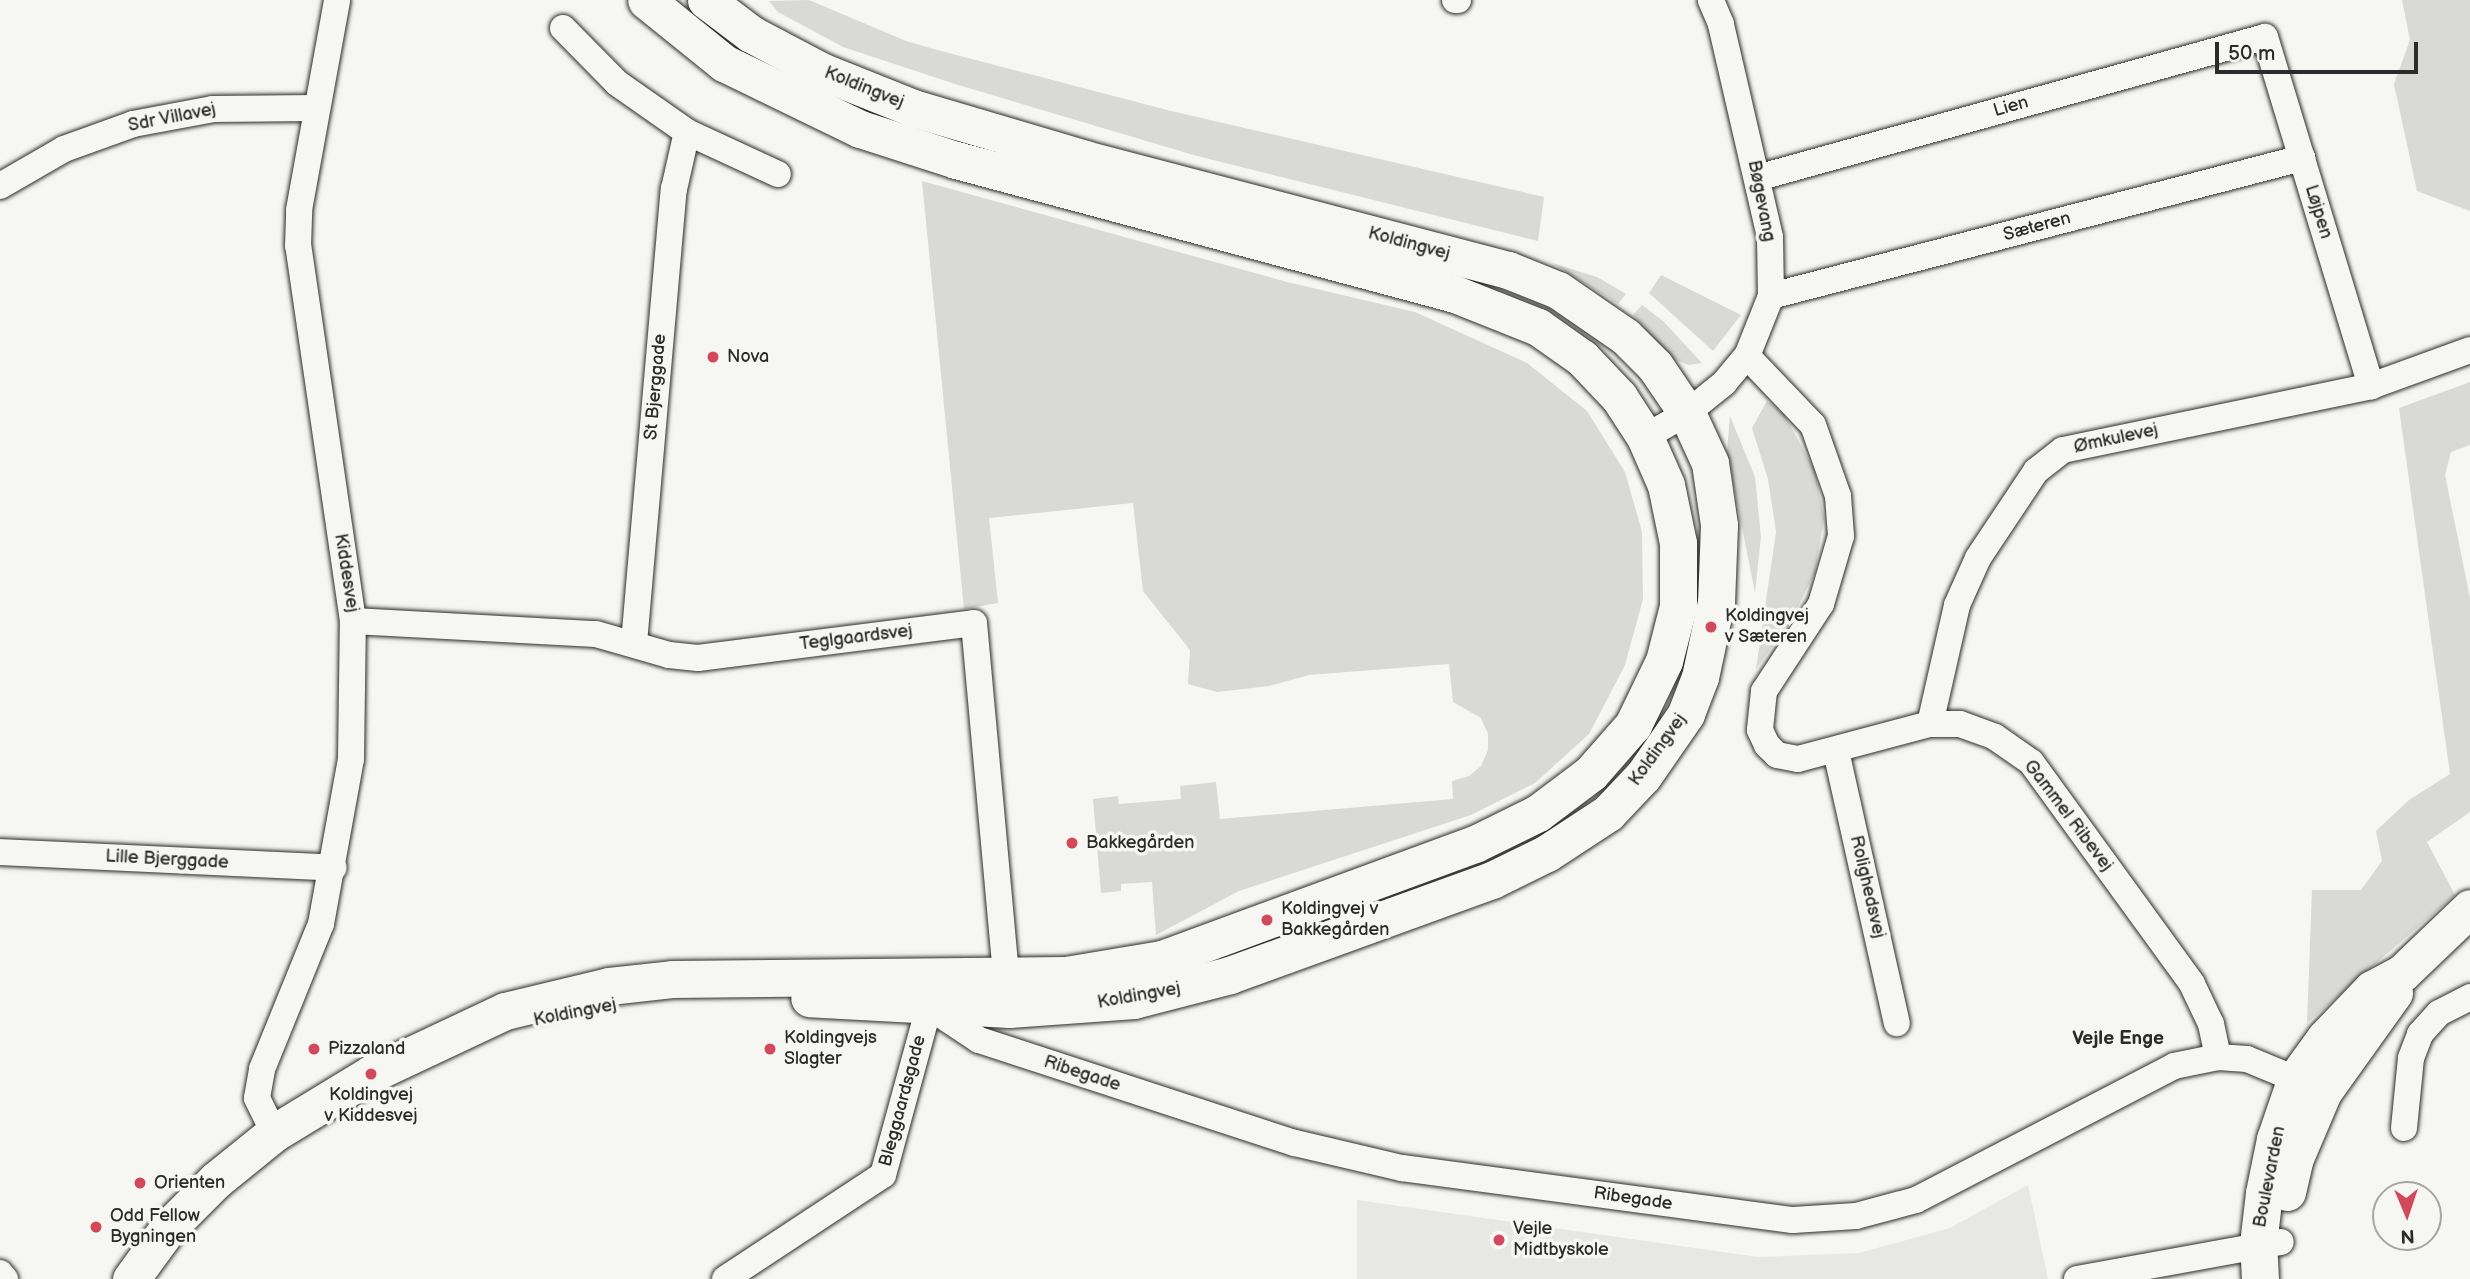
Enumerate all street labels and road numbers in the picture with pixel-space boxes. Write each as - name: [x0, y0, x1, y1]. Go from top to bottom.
- street label: Koldingvej: [821, 62, 907, 114]
- street label: Lien: [1991, 92, 2031, 122]
- street label: Sdr Villavej: [126, 99, 218, 137]
- street label: Bøgevang: [1743, 158, 1779, 244]
- street label: Løjpen: [2300, 182, 2336, 242]
- street label: Sæteren: [2001, 208, 2073, 246]
- street label: Koldingvej: [1366, 223, 1452, 265]
- street label: St Bjerggade: [641, 333, 671, 441]
- street label: Ømkulevej: [2072, 420, 2160, 458]
- street label: Kiddesvej: [329, 532, 363, 614]
- street label: Teglgaardsvej: [798, 620, 914, 656]
- street label: Koldingvej: [1625, 710, 1691, 790]
- street label: Gammel Ribevej: [2019, 756, 2117, 876]
- street label: Rolighedsvej: [1845, 833, 1889, 941]
- street label: Lille Bjerggade: [105, 846, 229, 874]
- street label: Koldingvej: [1096, 978, 1182, 1014]
- street label: Koldingvej: [532, 994, 618, 1032]
- street label: Bleggaardsgade: [875, 1033, 931, 1169]
- street label: Ribegade: [1041, 1051, 1123, 1097]
- street label: Boulevarden: [2250, 1124, 2290, 1230]
- street label: Ribegade: [1592, 1183, 1674, 1215]

